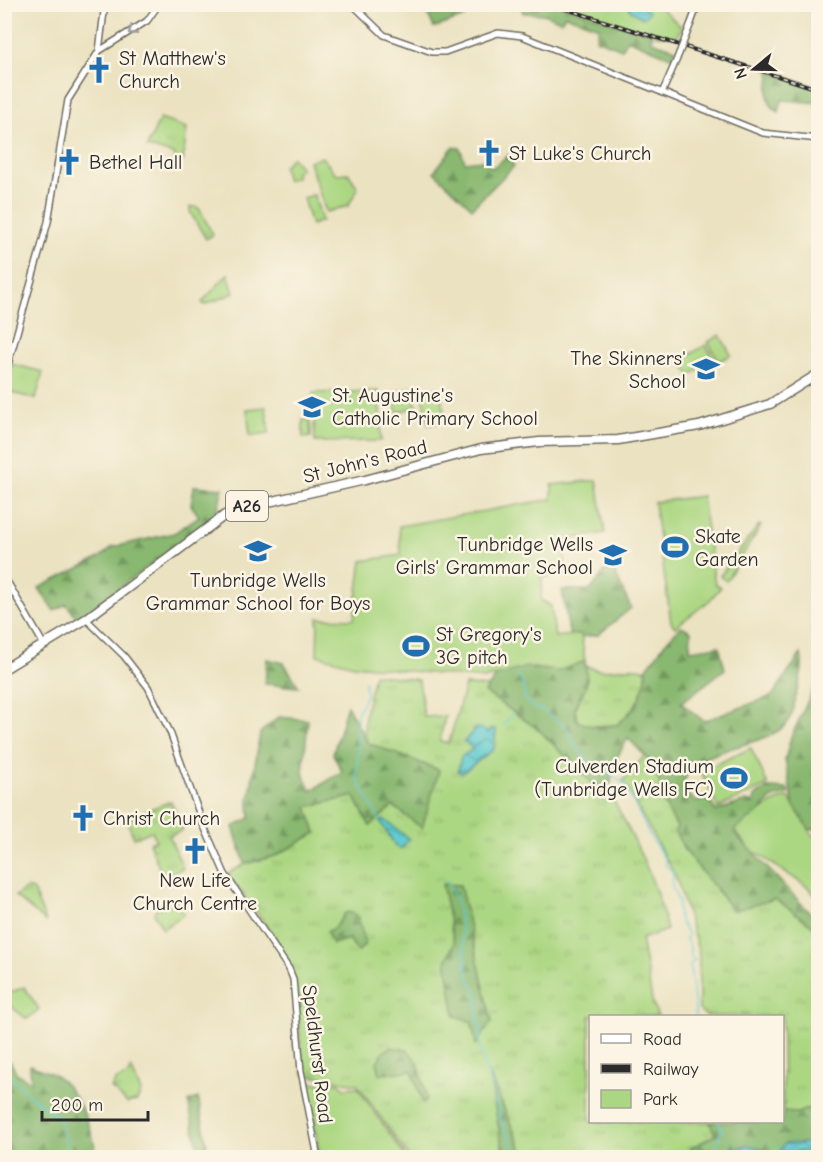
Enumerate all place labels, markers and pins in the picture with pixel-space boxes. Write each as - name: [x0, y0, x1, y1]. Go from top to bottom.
- place label: St Matthew's Church: [119, 47, 226, 93]
- church icon: St Matthew's Church: [84, 55, 114, 85]
- church icon: St Luke's Church: [474, 138, 504, 168]
- place label: St Luke's Church: [509, 142, 652, 165]
- church icon: Bethel Hall: [54, 147, 84, 177]
- place label: Bethel Hall: [89, 151, 182, 174]
- place label: The Skinners' School: [571, 347, 686, 393]
- school or university icon: The Skinners' School: [691, 354, 721, 384]
- place label: St. Augustine's Catholic Primary School: [332, 384, 538, 430]
- school or university icon: St. Augustine's Catholic Primary School: [297, 392, 327, 422]
- place label: Skate Garden: [695, 525, 759, 571]
- sports icon: Skate Garden: [660, 532, 690, 562]
- place label: Tunbridge Wells Girls' Grammar School: [396, 533, 593, 579]
- school or university icon: Tunbridge Wells Grammar School for Boys: [243, 536, 273, 566]
- school or university icon: Tunbridge Wells Girls' Grammar School: [598, 540, 628, 570]
- place label: Tunbridge Wells Grammar School for Boys: [146, 569, 370, 615]
- place label: St Gregory's 3G pitch: [436, 623, 542, 669]
- sports icon: St Gregory's 3G pitch: [401, 631, 431, 661]
- place label: Culverden Stadium (Tunbridge Wells FC): [534, 755, 714, 801]
- sports icon: Culverden Stadium (Tunbridge Wells FC): [719, 763, 749, 793]
- church icon: Christ Church: [68, 803, 98, 833]
- place label: Christ Church: [103, 807, 220, 830]
- church icon: New Life Church Centre: [180, 836, 210, 866]
- place label: New Life Church Centre: [133, 869, 257, 915]

